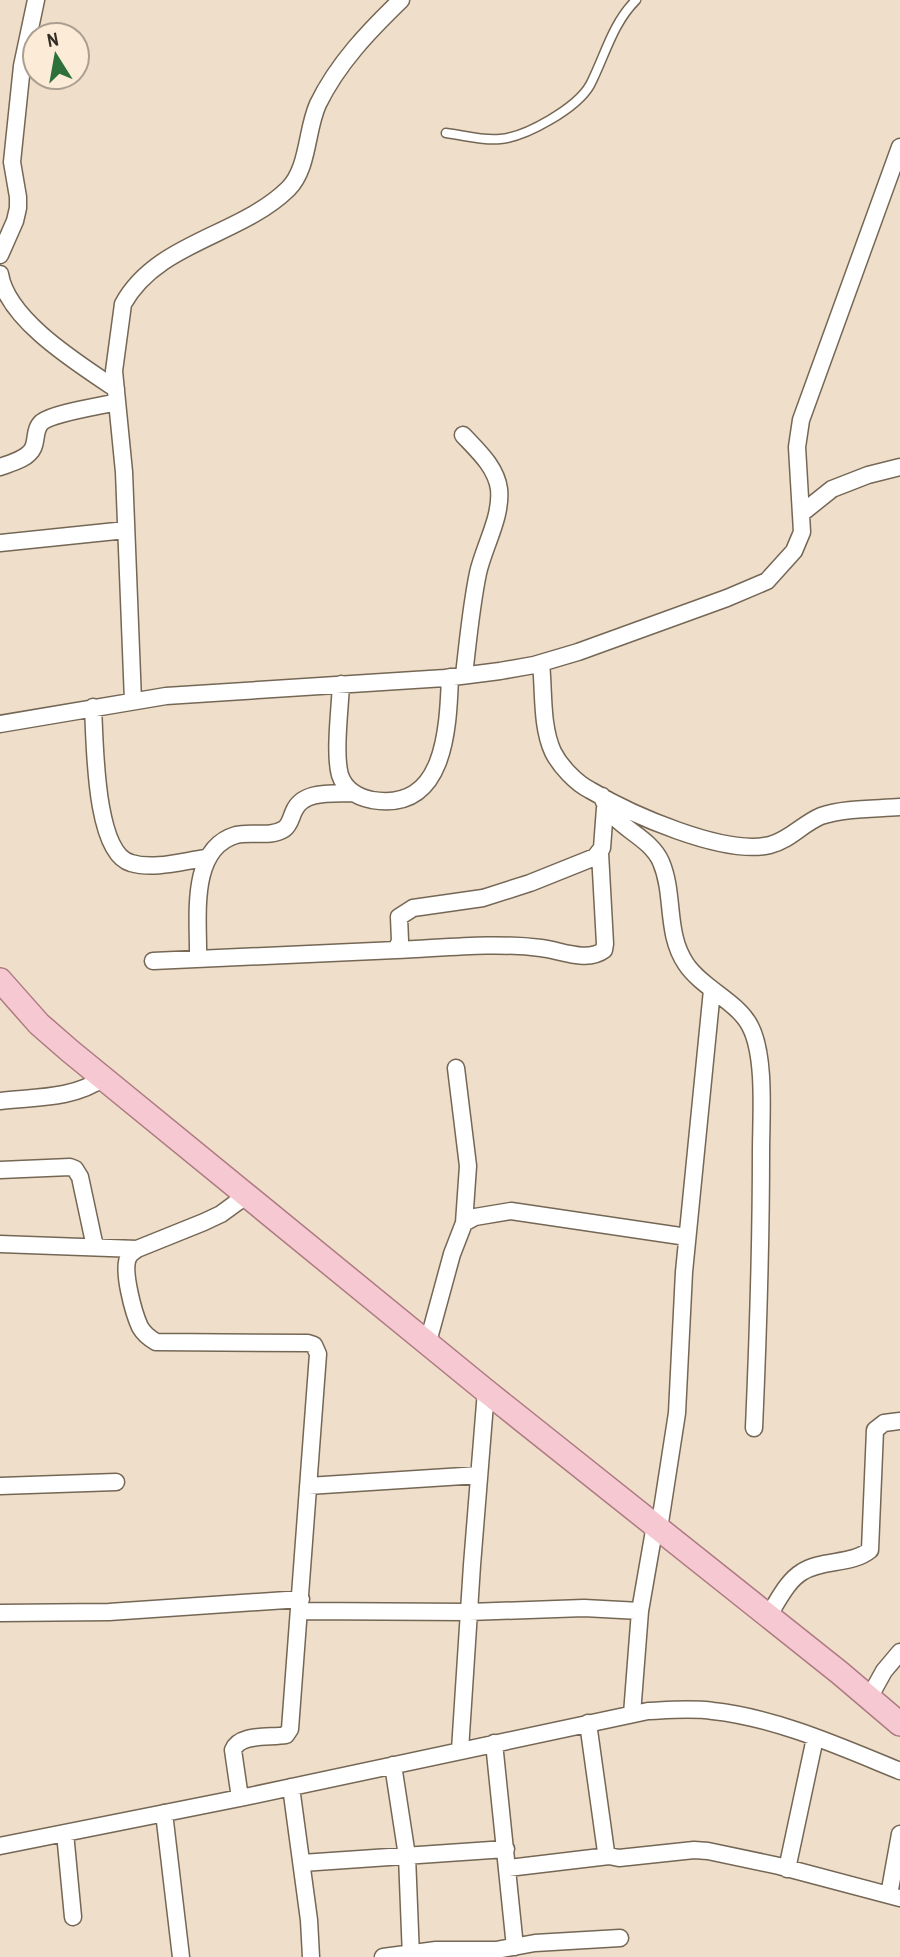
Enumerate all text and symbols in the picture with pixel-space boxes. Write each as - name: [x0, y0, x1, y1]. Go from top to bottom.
- north arrow: [21, 21, 91, 91]
- text: N: [45, 25, 61, 53]

